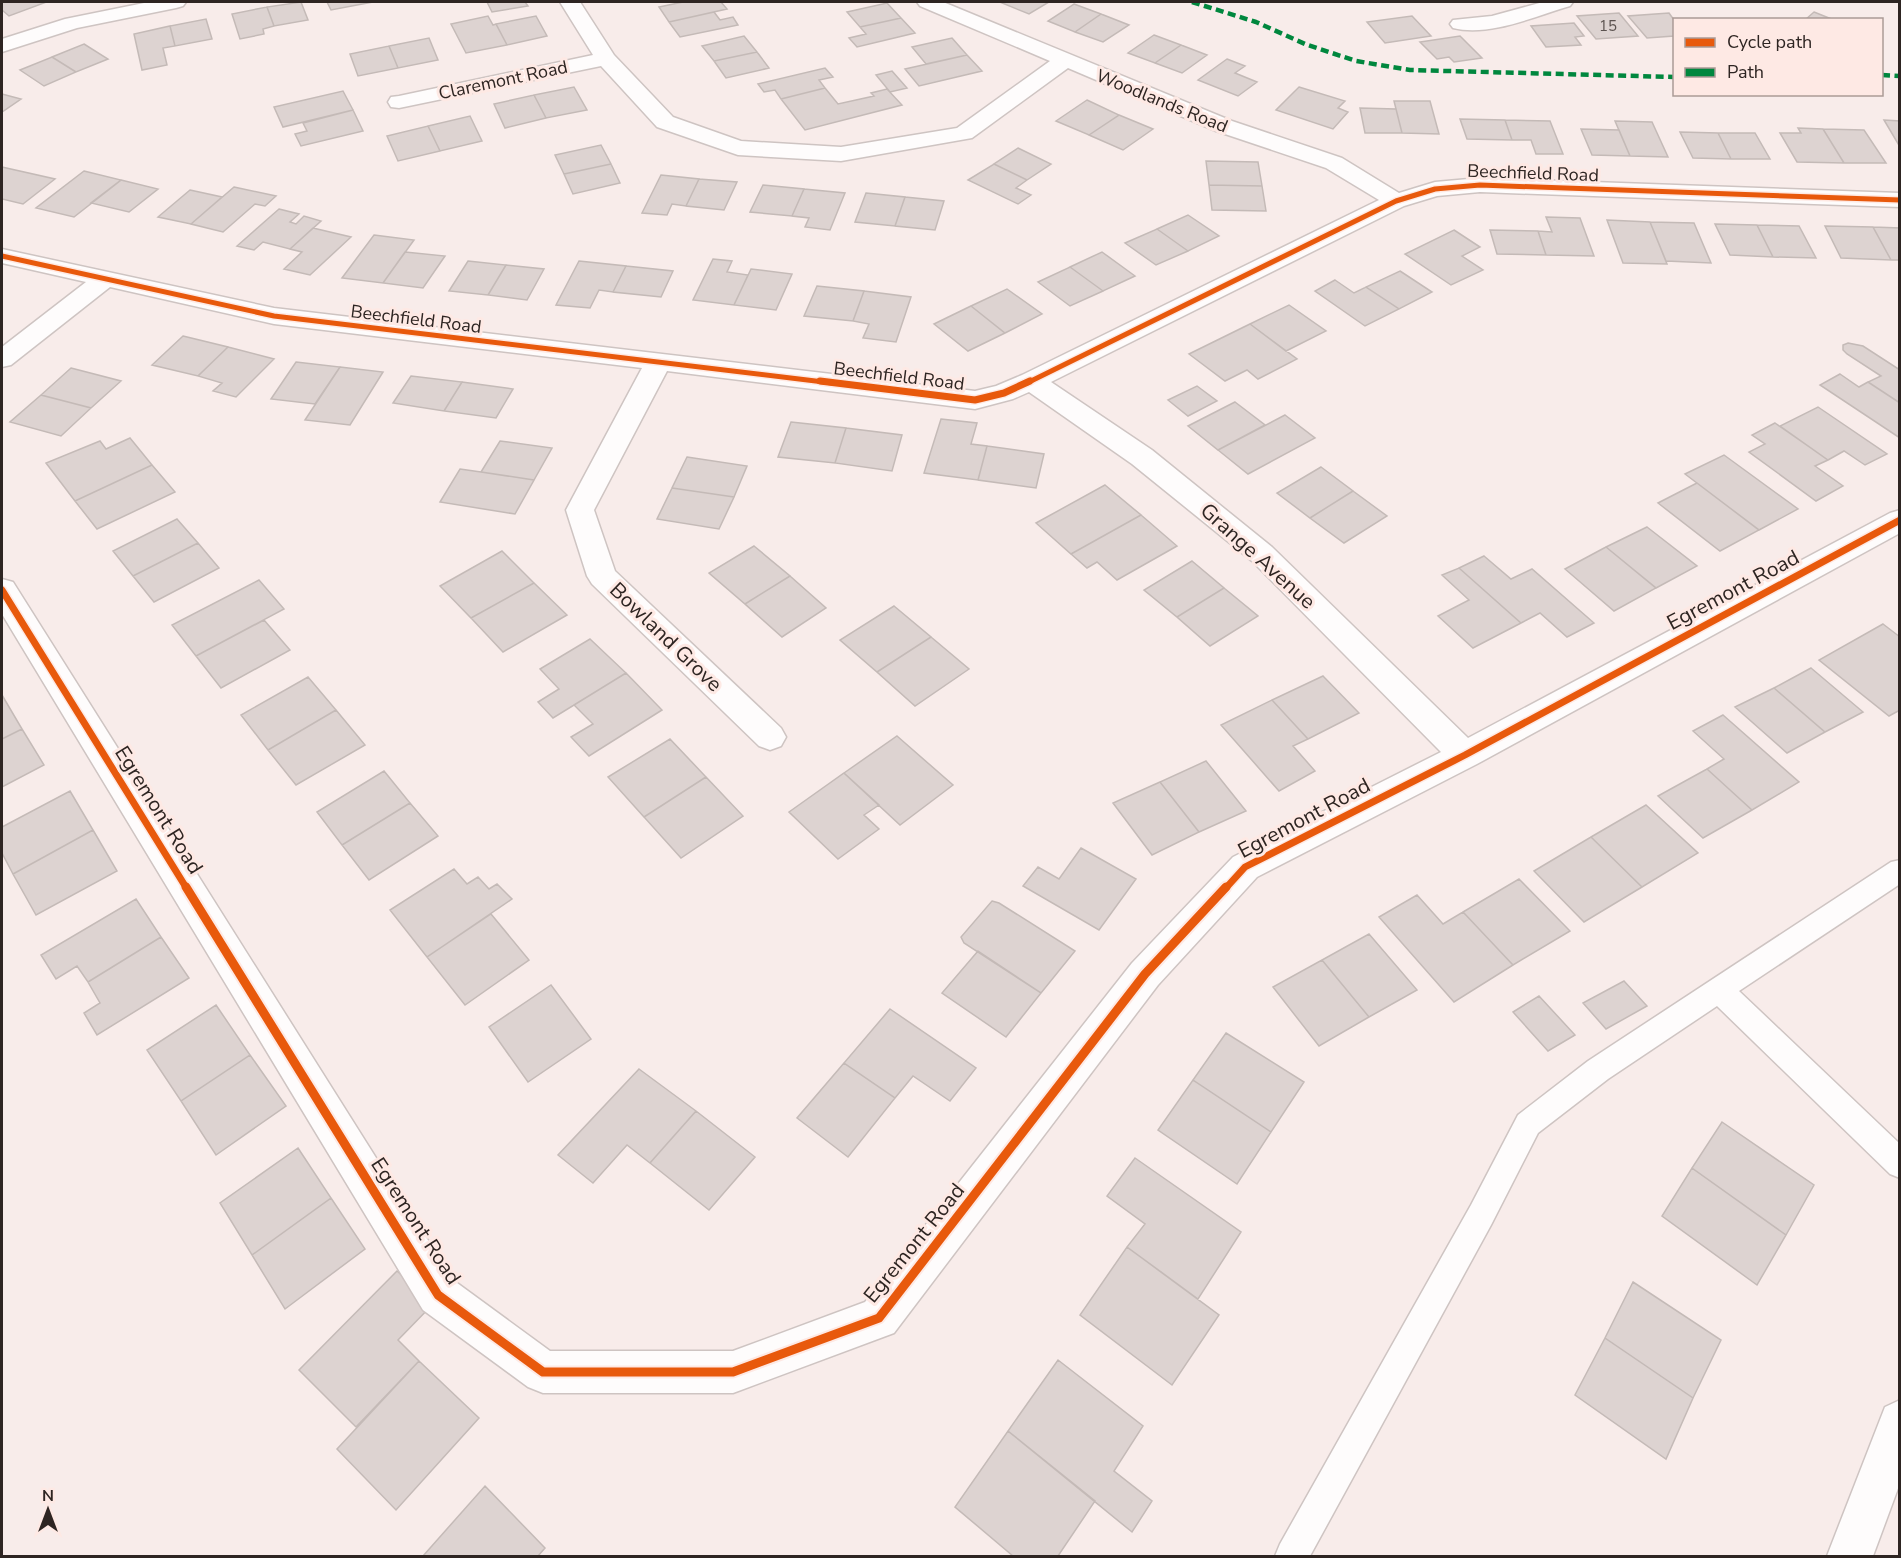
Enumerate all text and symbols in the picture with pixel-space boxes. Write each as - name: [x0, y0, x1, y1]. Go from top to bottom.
- house number: 15: [1599, 16, 1617, 36]
- legend: [1673, 18, 1883, 96]
- text: Cycle path: [1727, 30, 1812, 54]
- street label: Claremont Road: [436, 55, 570, 105]
- text: Path: [1727, 60, 1764, 84]
- street label: Woodlands Road: [1093, 64, 1231, 138]
- street label: Beechfield Road: [1467, 159, 1599, 187]
- street label: Beechfield Road: [349, 299, 483, 339]
- street label: Beechfield Road: [832, 356, 966, 396]
- street label: Grange Avenue: [1194, 497, 1322, 615]
- street label: Egremont Road: [1662, 543, 1804, 637]
- street label: Bowland Grove: [604, 576, 728, 698]
- street label: Egremont Road: [108, 741, 210, 879]
- street label: Egremont Road: [1233, 771, 1375, 865]
- street label: Egremont Road: [364, 1152, 468, 1290]
- street label: Egremont Road: [857, 1177, 971, 1309]
- north arrow: [18, 1480, 78, 1540]
- text: N: [42, 1485, 54, 1507]

